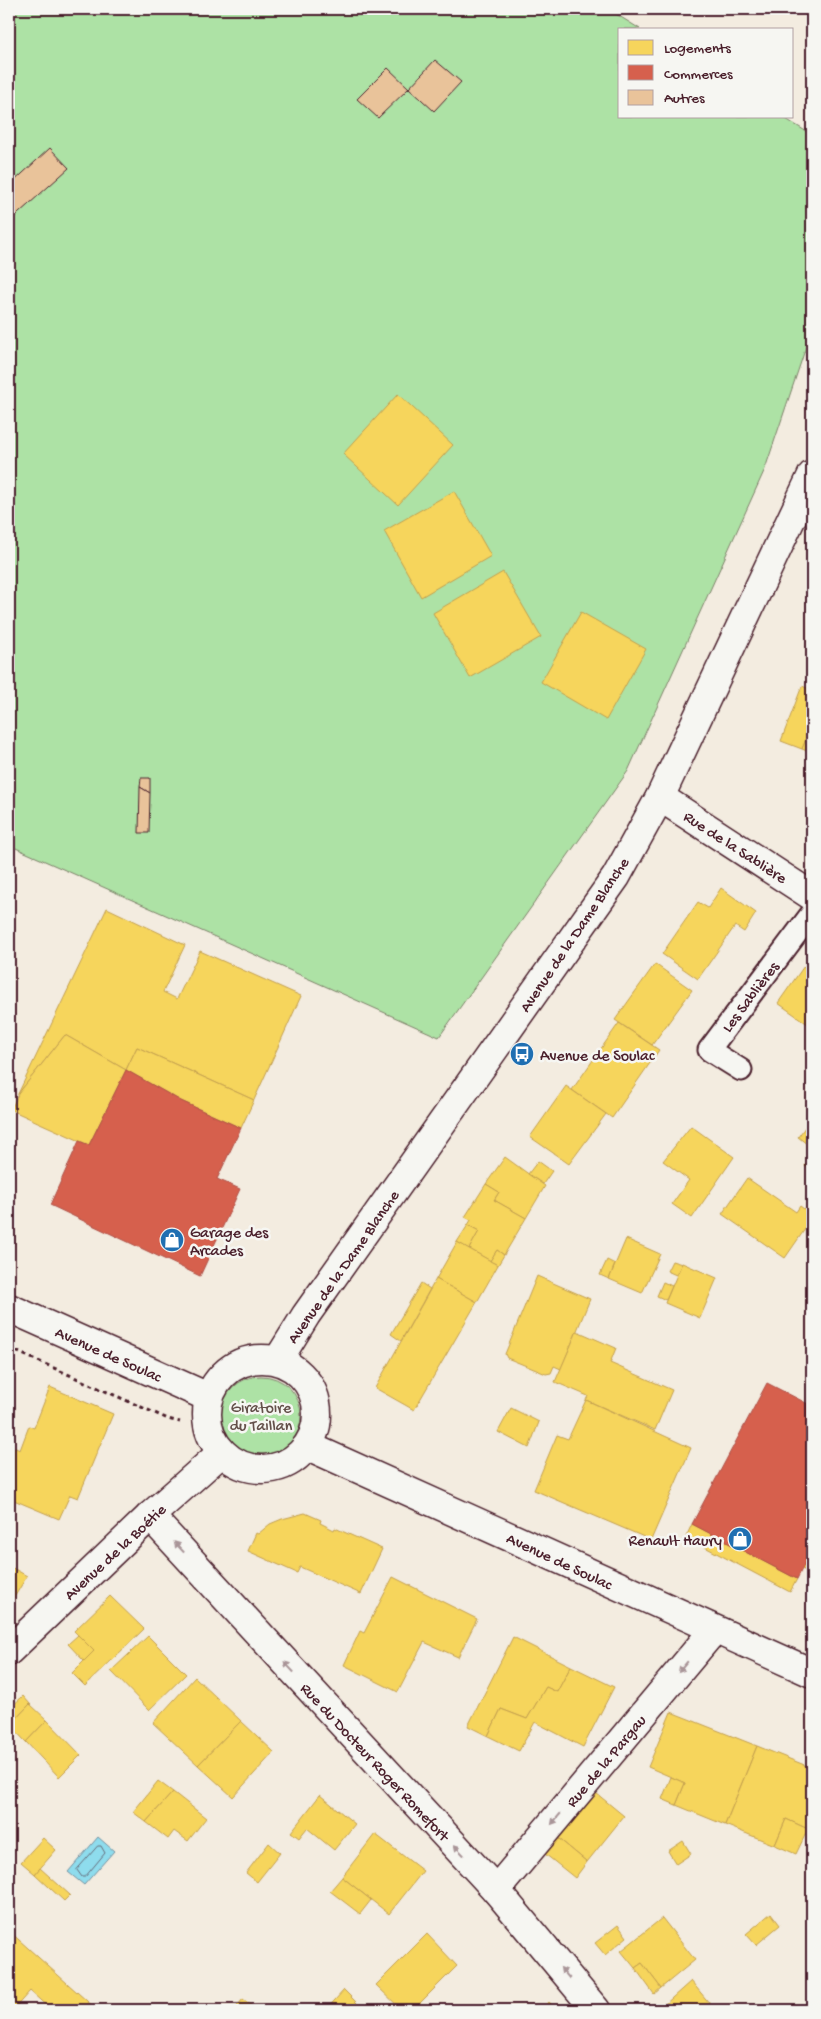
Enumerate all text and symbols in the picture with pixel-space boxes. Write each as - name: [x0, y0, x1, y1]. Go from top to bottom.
- legend: [618, 28, 794, 118]
- text: Logements: [664, 40, 731, 58]
- text: Commerces: [664, 66, 733, 84]
- text: Autres: [664, 90, 705, 108]
- street label: Rue de la Sablière: [679, 808, 790, 890]
- street label: Avenue de la Dame Blanche: [517, 854, 635, 1017]
- street label: Les Sablières: [719, 958, 785, 1037]
- bus stop icon: Avenue de Soulac: [509, 1041, 535, 1067]
- place label: Avenue de Soulac: [540, 1048, 655, 1067]
- street label: Avenue de la Dame Blanche: [285, 1187, 405, 1348]
- place label: Garage des Arcades: [190, 1225, 269, 1262]
- shop icon: Garage des Arcades: [159, 1227, 185, 1253]
- street label: Avenue de Soulac: [51, 1324, 164, 1388]
- park label: Giratoire du Taillan: [230, 1400, 293, 1437]
- street label: Avenue de la Boétie: [61, 1501, 172, 1606]
- shop icon: Renault Haury: [727, 1526, 753, 1552]
- street label: Avenue de Soulac: [503, 1530, 615, 1596]
- place label: Renault Haury: [628, 1533, 722, 1552]
- one-way arrow: [173, 1541, 184, 1554]
- one-way arrow: [283, 1661, 295, 1673]
- one-way arrow: [677, 1661, 688, 1674]
- street label: Rue du Docteur Roger Romefort: [295, 1680, 453, 1848]
- street label: Rue de la Pargau: [564, 1712, 652, 1812]
- one-way arrow: [550, 1812, 561, 1825]
- one-way arrow: [453, 1844, 465, 1856]
- one-way arrow: [560, 1967, 571, 1979]

